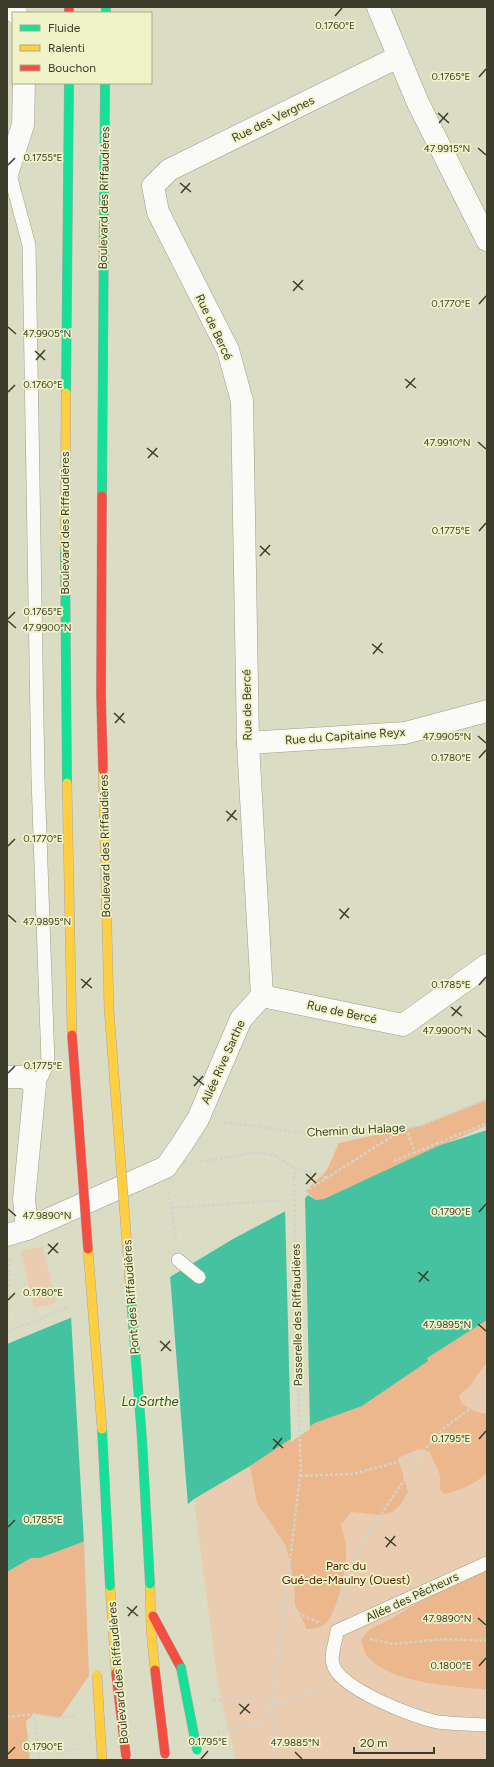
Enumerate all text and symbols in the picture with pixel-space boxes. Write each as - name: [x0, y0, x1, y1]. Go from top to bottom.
- legend: [12, 12, 152, 84]
- text: 0.1760°E: [315, 19, 355, 32]
- text: Fluide: [48, 21, 81, 35]
- text: Ralenti: [48, 41, 85, 55]
- text: Bouchon: [48, 61, 96, 75]
- text: 0.1765°E: [431, 70, 471, 83]
- street label: Rue des Vergnes: [229, 93, 317, 145]
- street label: Boulevard des Riffaudières: [96, 126, 112, 270]
- text: 47.9915°N: [424, 142, 470, 155]
- text: 0.1755°E: [23, 151, 63, 164]
- street label: Rue de Bercé: [193, 292, 236, 363]
- text: 0.1770°E: [431, 297, 471, 310]
- text: 47.9905°N: [23, 327, 71, 340]
- text: 0.1760°E: [23, 378, 63, 391]
- text: 47.9910°N: [424, 436, 470, 449]
- street label: Boulevard des Riffaudières: [58, 451, 72, 594]
- text: 0.1775°E: [432, 524, 470, 537]
- text: 0.1765°E: [23, 605, 63, 618]
- text: 47.9900°N: [22, 621, 72, 634]
- street label: Rue de Bercé: [239, 669, 255, 741]
- street label: Rue du Capitaine Reyx: [284, 725, 406, 747]
- text: 47.9905°N: [423, 730, 471, 743]
- text: 0.1780°E: [431, 751, 471, 764]
- street label: Boulevard des Riffaudières: [97, 774, 113, 918]
- text: 0.1770°E: [23, 832, 63, 845]
- text: 47.9895°N: [23, 915, 71, 928]
- text: 0.1785°E: [431, 978, 471, 991]
- street label: Rue de Bercé: [306, 998, 379, 1026]
- street label: Allée Rive Sarthe: [198, 1017, 248, 1106]
- text: 47.9900°N: [422, 1024, 472, 1037]
- text: 0.1775°E: [24, 1059, 62, 1072]
- street label: Chemin du Halage: [306, 1120, 406, 1140]
- text: 0.1790°E: [431, 1205, 471, 1218]
- text: 47.9890°N: [23, 1209, 71, 1222]
- street label: Pont des Riffaudières: [120, 1239, 142, 1355]
- street label: Passerelle des Riffaudières: [289, 1243, 305, 1386]
- text: 0.1780°E: [23, 1286, 63, 1299]
- text: 47.9895°N: [423, 1318, 471, 1331]
- water label: La Sarthe: [121, 1394, 179, 1409]
- text: 0.1795°E: [431, 1432, 471, 1445]
- text: 0.1785°E: [23, 1513, 63, 1526]
- park label: Parc du Gué-de-Maulny (Ouest): [282, 1559, 410, 1587]
- street label: Allée des Pêcheurs: [363, 1569, 461, 1625]
- street label: Boulevard des Riffaudières: [105, 1601, 131, 1745]
- text: 47.9890°N: [423, 1612, 471, 1625]
- text: 0.1800°E: [430, 1659, 472, 1672]
- scale bar: [354, 1729, 434, 1755]
- text: 0.1795°E: [188, 1735, 228, 1748]
- text: 47.9885°N: [271, 1736, 319, 1749]
- text: 20 m: [360, 1736, 388, 1750]
- text: 0.1790°E: [23, 1740, 63, 1753]

